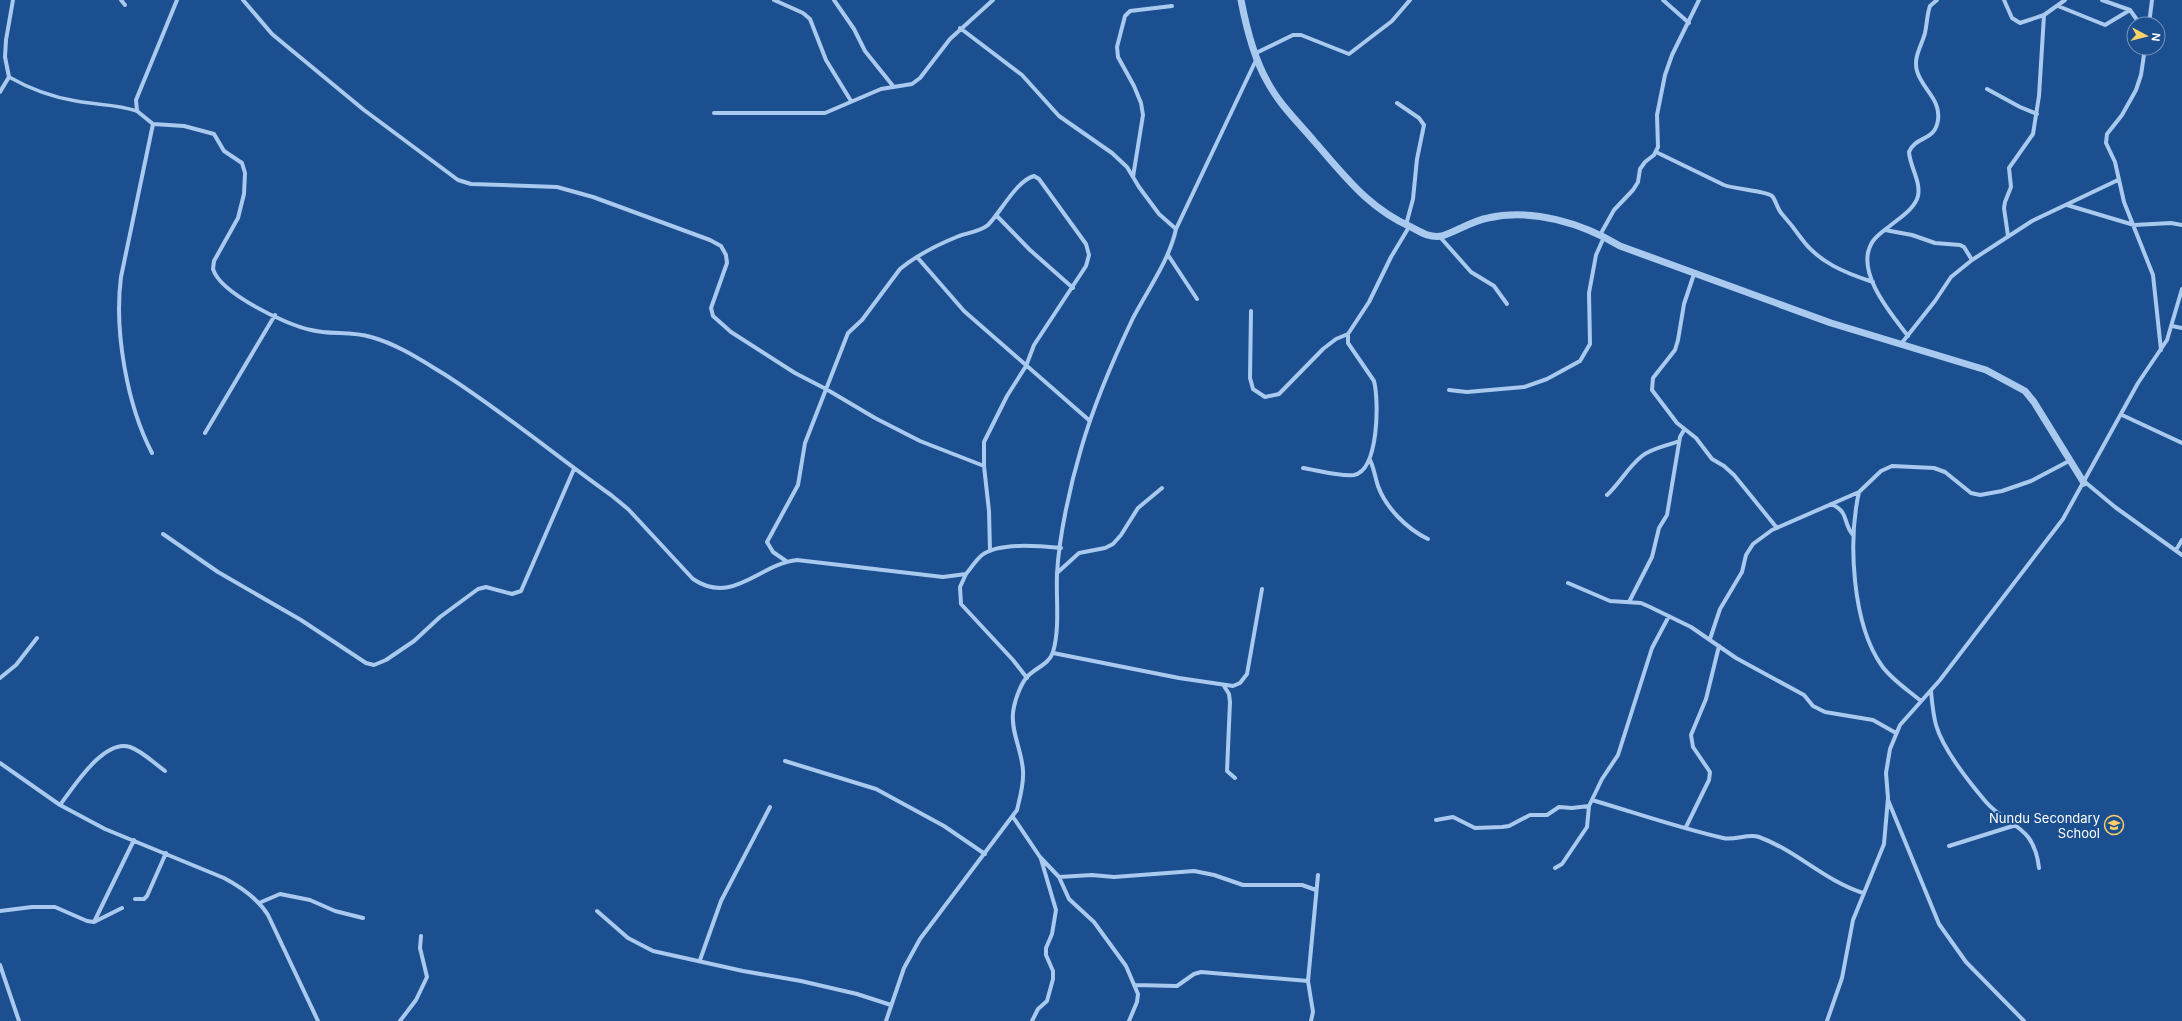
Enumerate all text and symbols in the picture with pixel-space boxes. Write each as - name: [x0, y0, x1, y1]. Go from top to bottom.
- north arrow: [2126, 16, 2166, 56]
- text: N: [2148, 32, 2163, 42]
- place label: Nundu Secondary School: [1989, 810, 2100, 841]
- school or university icon: Nundu Secondary School: [2103, 814, 2125, 836]

